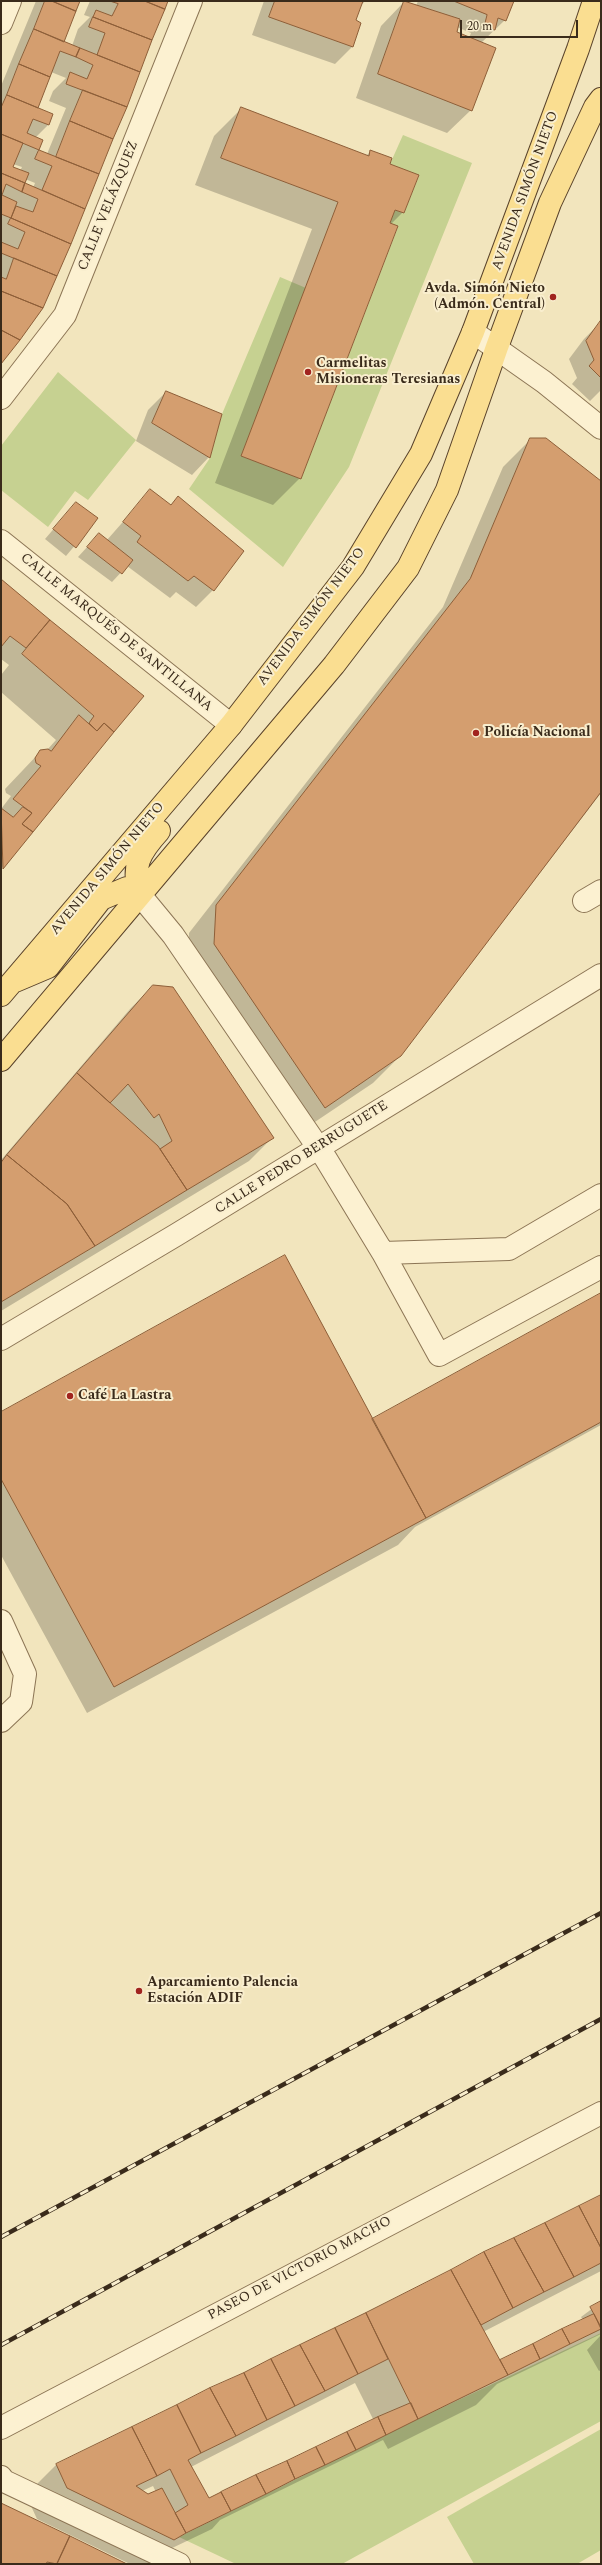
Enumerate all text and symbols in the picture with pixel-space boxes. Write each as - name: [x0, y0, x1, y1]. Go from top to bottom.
- scale bar: [462, 12, 580, 38]
- text: 20 m: [467, 17, 492, 36]
- street label: AVENIDA SIMÓN NIETO: [489, 109, 563, 273]
- street label: CALLE VELÁZQUEZ: [75, 139, 143, 273]
- place label: Avda. Simón Nieto (Admón. Central): [424, 281, 545, 314]
- marker: Avda. Simón Nieto (Admón. Central): [548, 292, 558, 302]
- place label: Carmelitas Misioneras Teresianas: [316, 356, 460, 388]
- marker: Carmelitas Misioneras Teresianas: [303, 367, 313, 377]
- street label: AVENIDA SIMÓN NIETO: [255, 545, 369, 689]
- street label: CALLE MARQUÉS DE SANTILLANA: [16, 550, 216, 716]
- place label: Policía Nacional: [484, 725, 590, 741]
- marker: Policía Nacional: [471, 728, 481, 738]
- street label: AVENIDA SIMÓN NIETO: [47, 799, 169, 939]
- street label: CALLE PEDRO BERRUGUETE: [212, 1098, 392, 1218]
- place label: Café La Lastra: [78, 1388, 171, 1404]
- marker: Café La Lastra: [65, 1391, 75, 1401]
- place label: Aparcamiento Palencia Estación ADIF: [147, 1975, 298, 2008]
- marker: Aparcamiento Palencia Estación ADIF: [134, 1986, 144, 1996]
- street label: PASEO DE VICTORIO MACHO: [205, 2213, 395, 2325]

